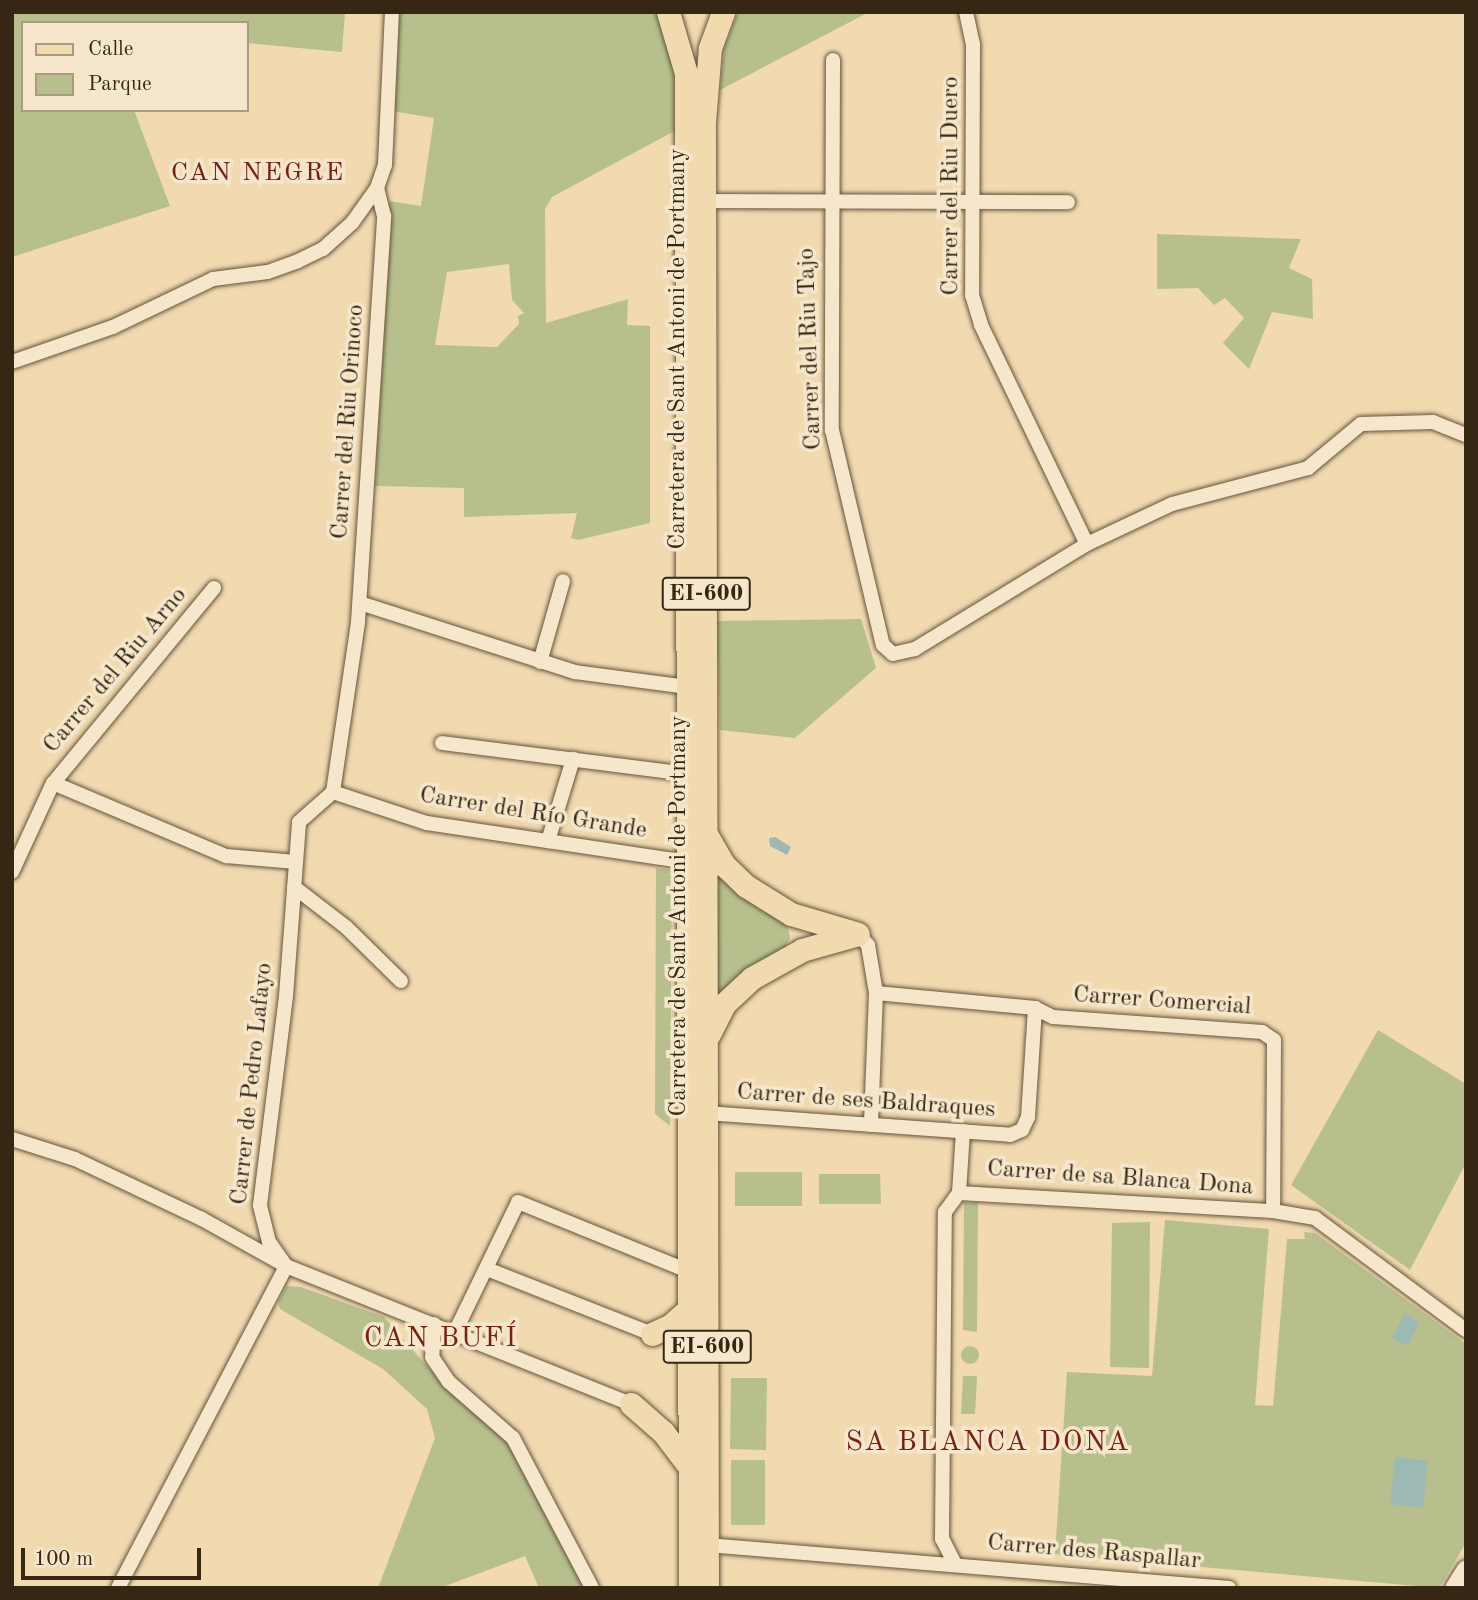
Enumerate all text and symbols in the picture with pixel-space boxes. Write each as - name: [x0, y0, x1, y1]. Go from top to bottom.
- legend: [21, 21, 248, 112]
- text: Calle: [88, 39, 133, 60]
- text: Parque: [88, 74, 152, 95]
- street label: Carrer del Riu Duero: [938, 76, 966, 296]
- street label: Carretera de Sant Antoni de Portmany: [665, 148, 693, 550]
- district label: CAN NEGRE: [172, 158, 344, 190]
- street label: Carrer del Riu Tajo: [793, 247, 829, 451]
- street label: Carrer del Riu Orinoco: [326, 304, 372, 540]
- road number: EI-600: [660, 574, 752, 614]
- street label: Carrer del Riu Arno: [38, 582, 194, 760]
- street label: Carretera de Sant Antoni de Portmany: [666, 715, 694, 1117]
- street label: Carrer del Río Grande: [417, 782, 649, 846]
- street label: Carrer de Pedro Lafayo: [226, 961, 280, 1207]
- street label: Carrer Comercial: [1072, 981, 1252, 1023]
- street label: Carrer de ses Baldraques: [736, 1079, 996, 1125]
- street label: Carrer de sa Blanca Dona: [986, 1155, 1254, 1203]
- district label: CAN BUFÍ: [365, 1322, 517, 1356]
- road number: EI-600: [662, 1328, 752, 1366]
- district label: SA BLANCA DONA: [847, 1426, 1129, 1460]
- street label: Carrer des Raspallar: [986, 1529, 1202, 1577]
- scale bar: [24, 1534, 205, 1578]
- text: 100 m: [34, 1549, 93, 1570]

